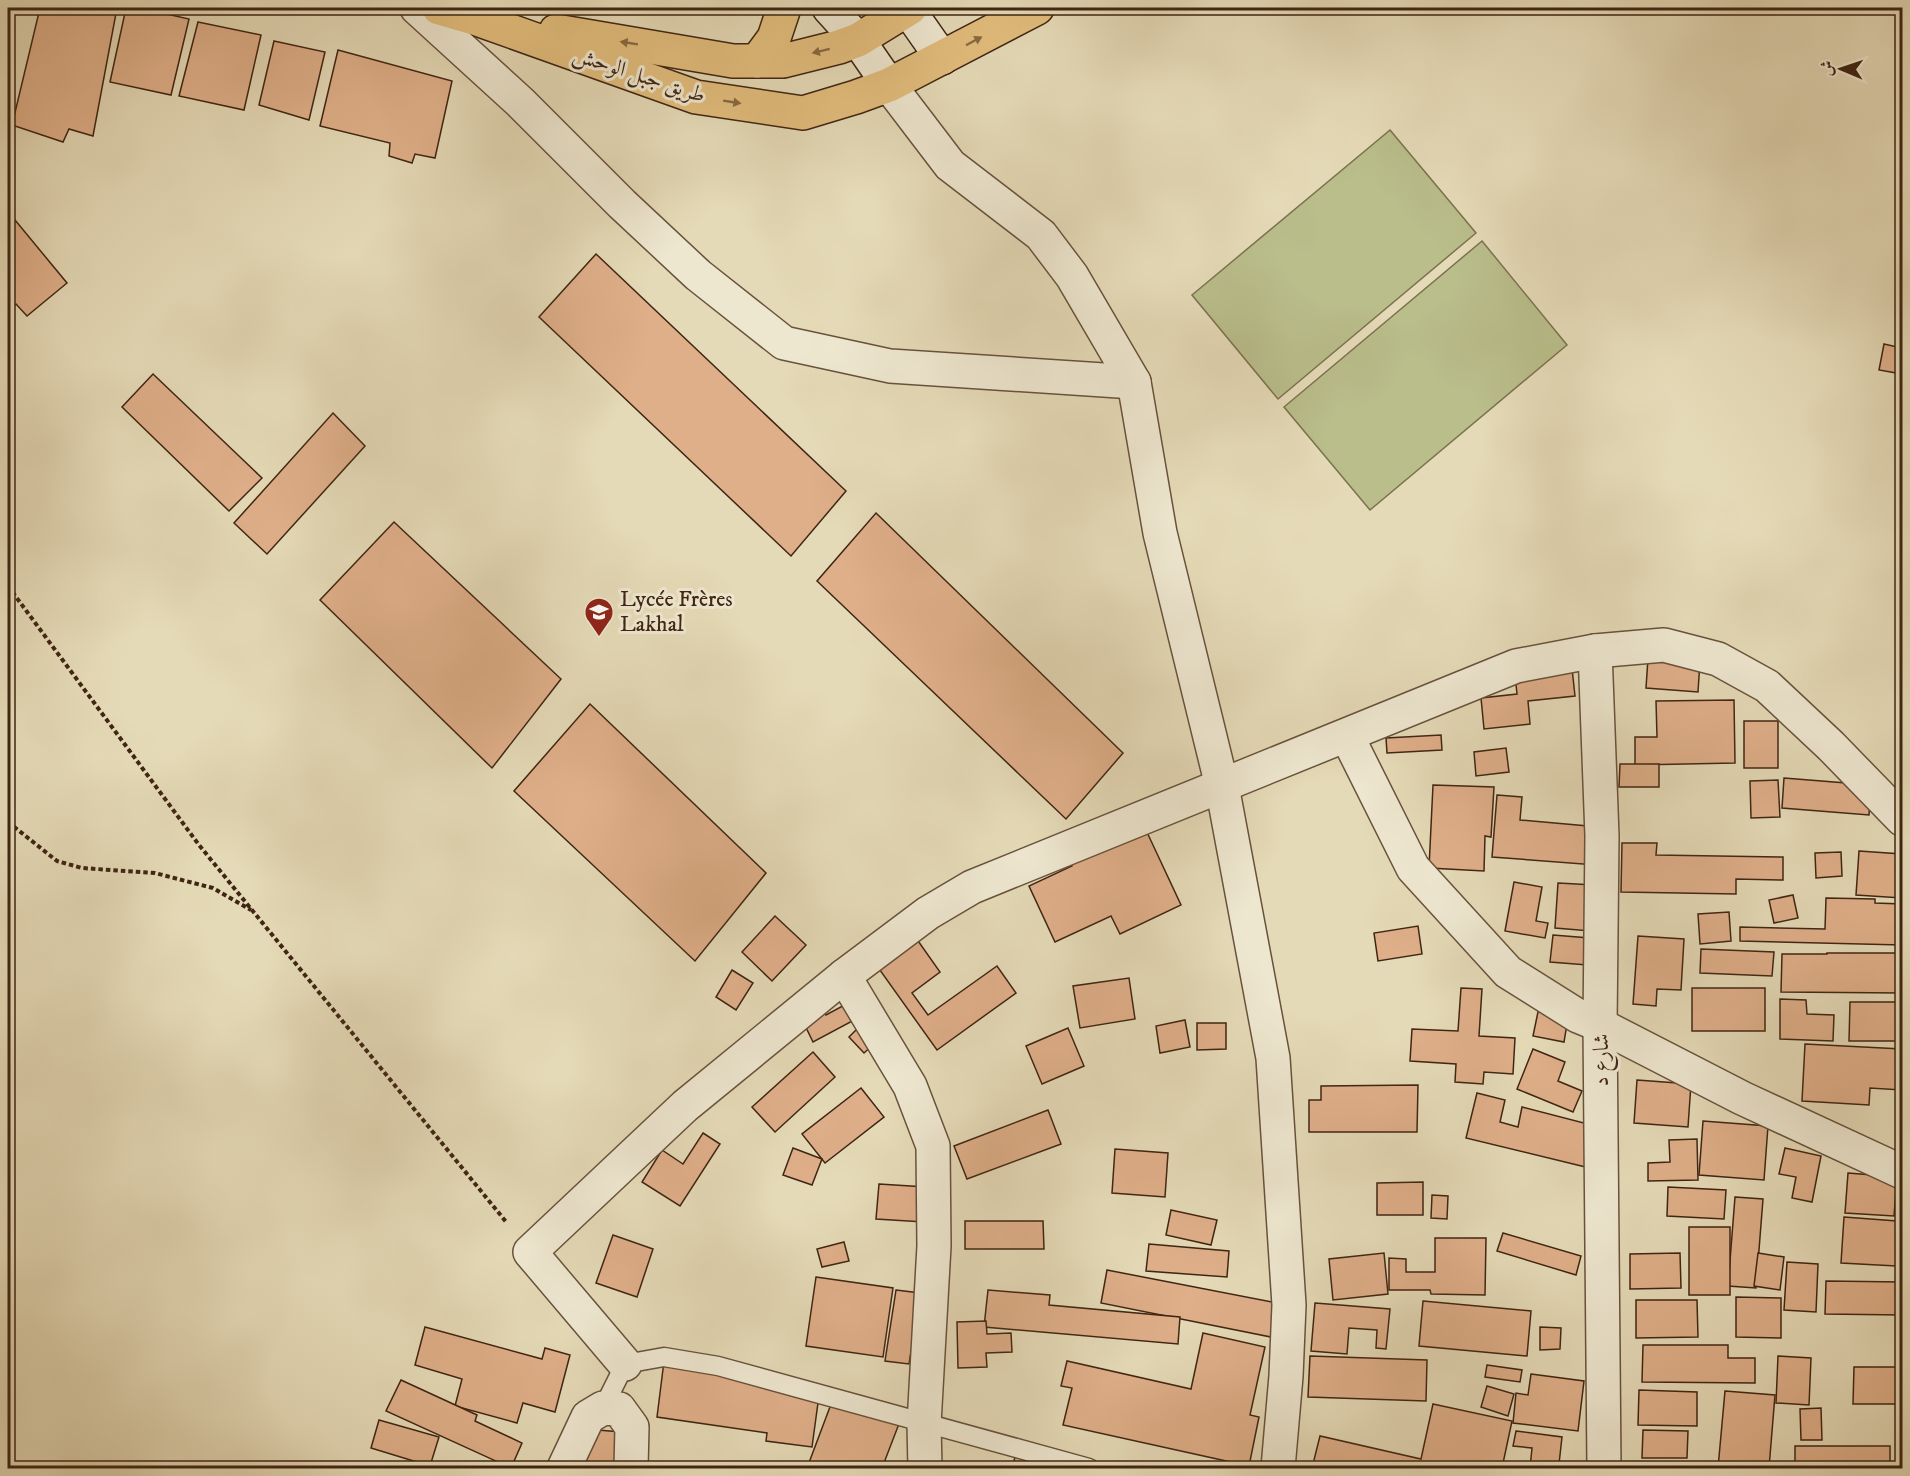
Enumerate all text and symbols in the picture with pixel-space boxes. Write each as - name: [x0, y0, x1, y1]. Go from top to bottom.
- one-way arrow: [965, 36, 982, 46]
- one-way arrow: [619, 38, 638, 47]
- north arrow: [1811, 39, 1871, 99]
- street label: طريق جبل الوحش: [569, 41, 709, 110]
- one-way arrow: [812, 47, 830, 57]
- text: ش: [1817, 60, 1837, 77]
- one-way arrow: [722, 98, 741, 107]
- place label: Lycée Frères Lakhal: [620, 586, 733, 638]
- school or university icon: Lycée Frères Lakhal: [583, 596, 615, 638]
- street label: شارع د: [1588, 1034, 1619, 1086]

